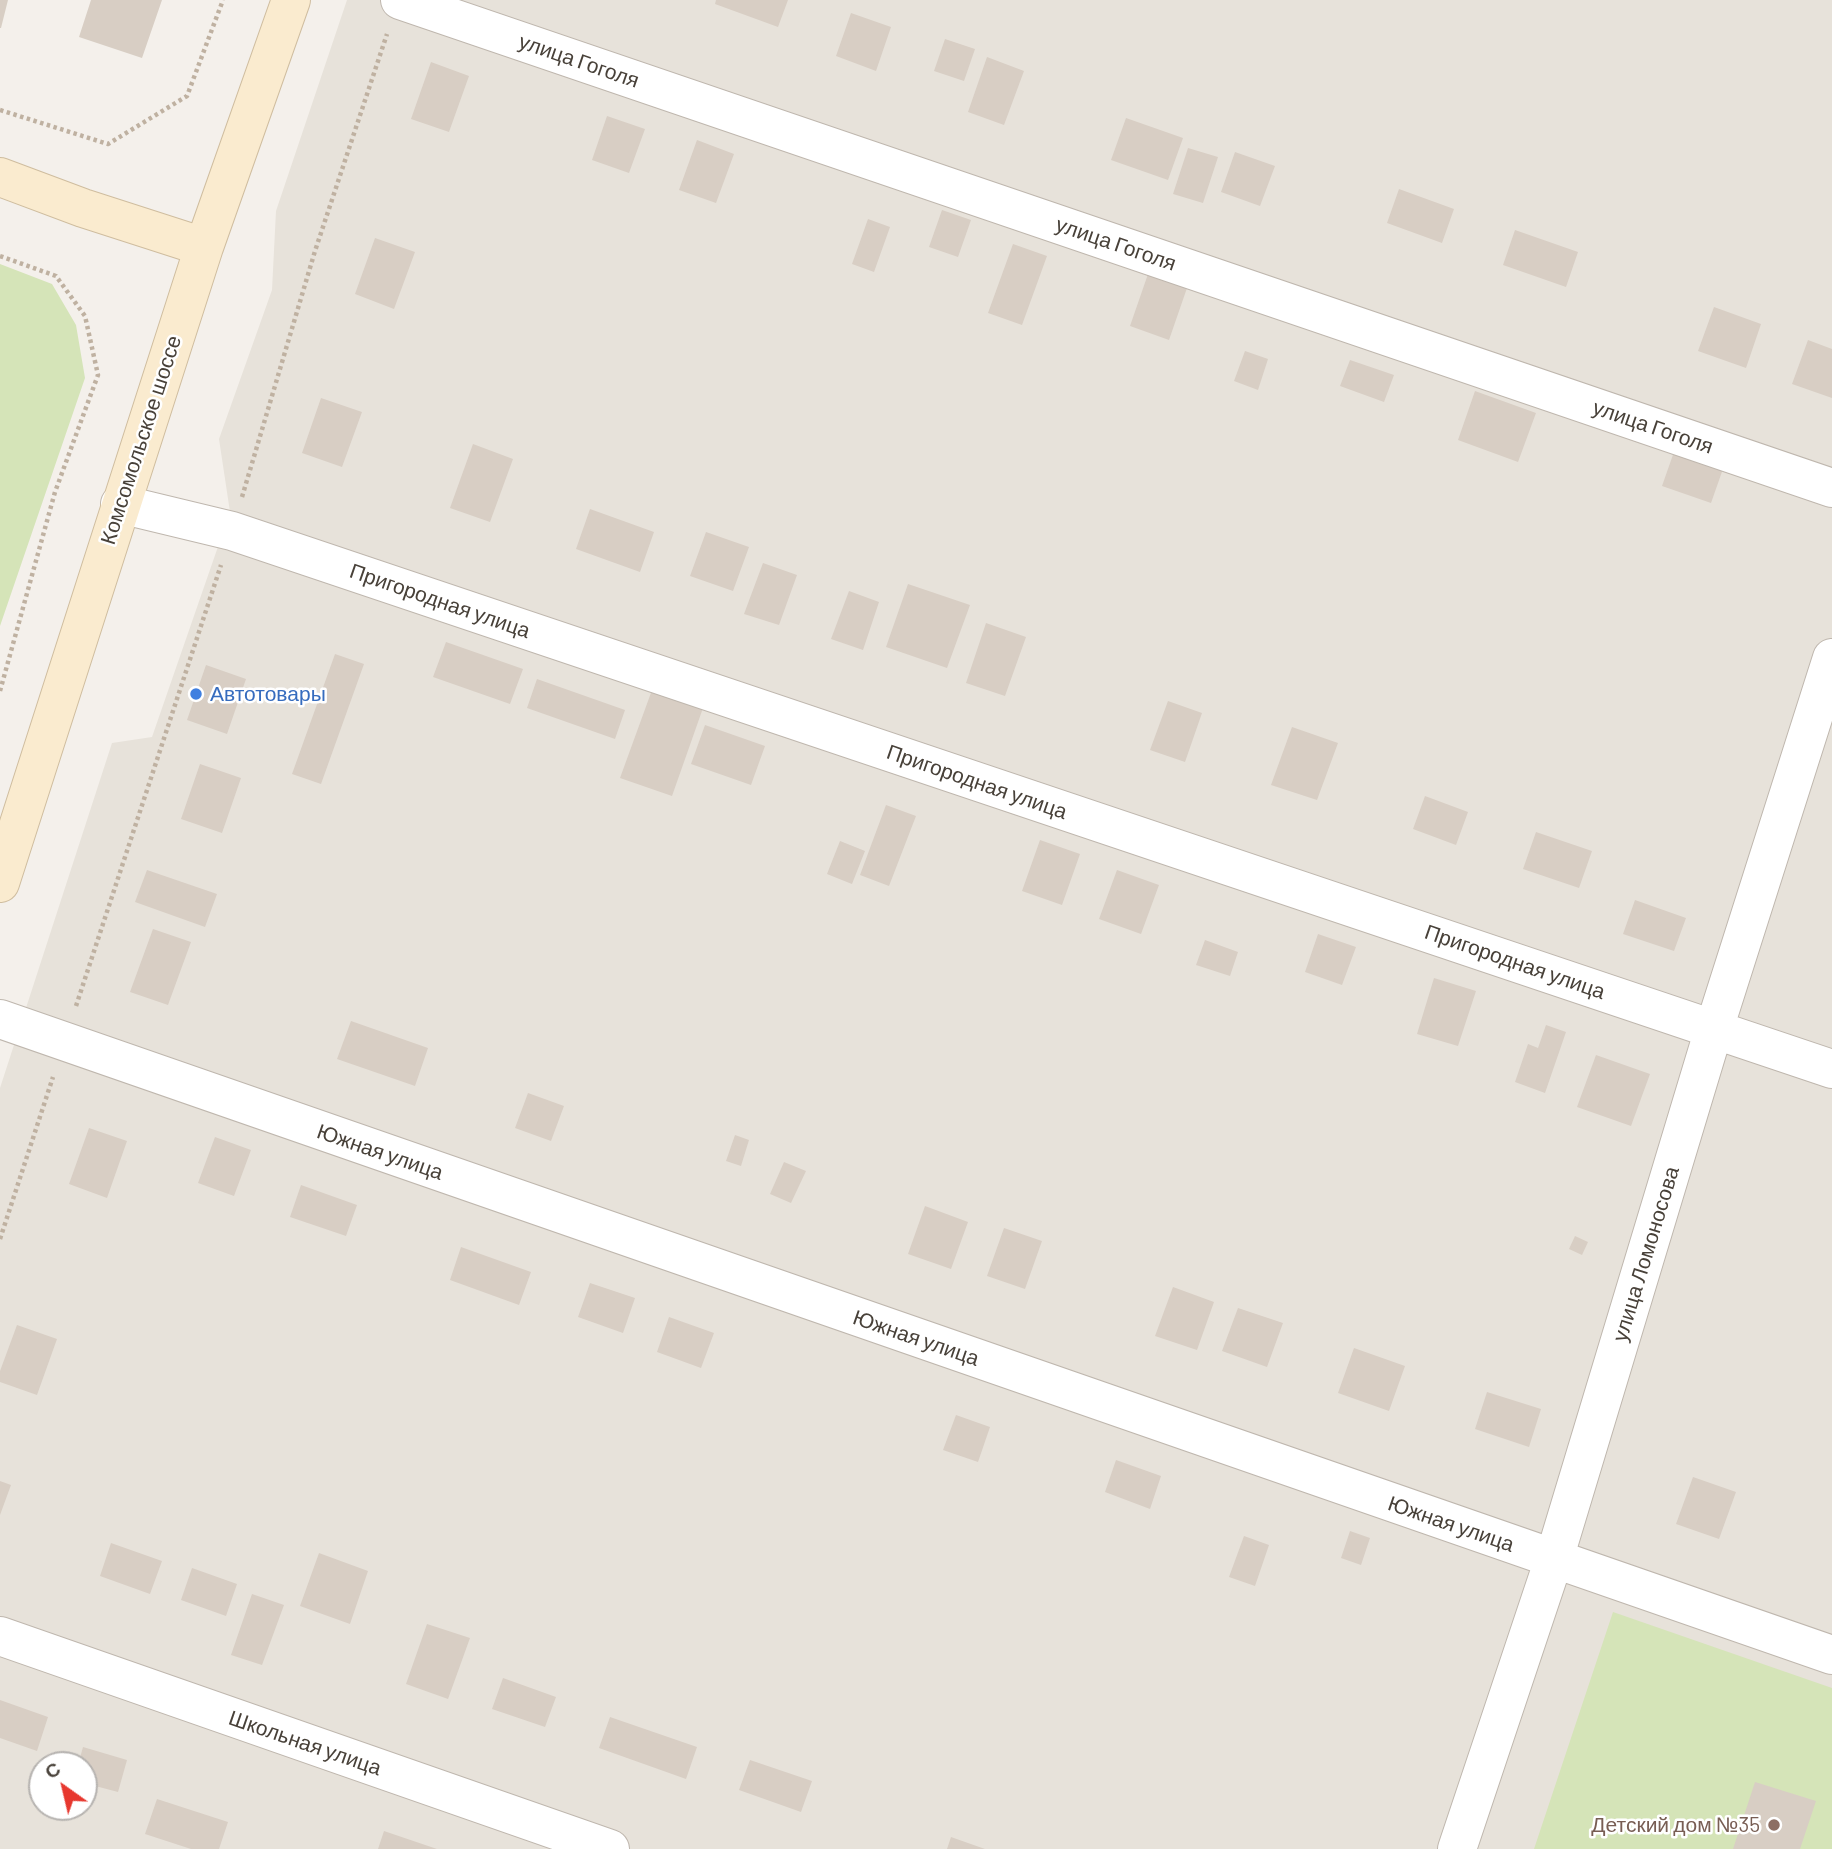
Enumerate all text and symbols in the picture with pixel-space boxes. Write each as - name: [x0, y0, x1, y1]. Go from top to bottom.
- street label: улица Гоголя: [516, 29, 642, 93]
- street label: улица Гоголя: [1053, 212, 1179, 276]
- street label: Комсомольское шоссе: [95, 332, 187, 548]
- street label: улица Гоголя: [1590, 395, 1716, 459]
- street label: Пригородная улица: [346, 558, 534, 644]
- place label: Автотовары: [210, 681, 326, 707]
- marker: Автотовары: [188, 686, 204, 702]
- street label: Пригородная улица: [883, 739, 1071, 825]
- street label: Пригородная улица: [1421, 919, 1609, 1005]
- street label: Южная улица: [314, 1119, 446, 1185]
- street label: улица Ломоносова: [1607, 1163, 1685, 1345]
- street label: Южная улица: [850, 1305, 982, 1371]
- street label: Южная улица: [1385, 1491, 1517, 1557]
- street label: Школьная улица: [225, 1705, 385, 1781]
- north arrow: [28, 1751, 98, 1821]
- text: С: [40, 1756, 64, 1783]
- place label: Детский дом №35: [1591, 1812, 1760, 1838]
- marker: Детский дом №35: [1766, 1817, 1782, 1833]

